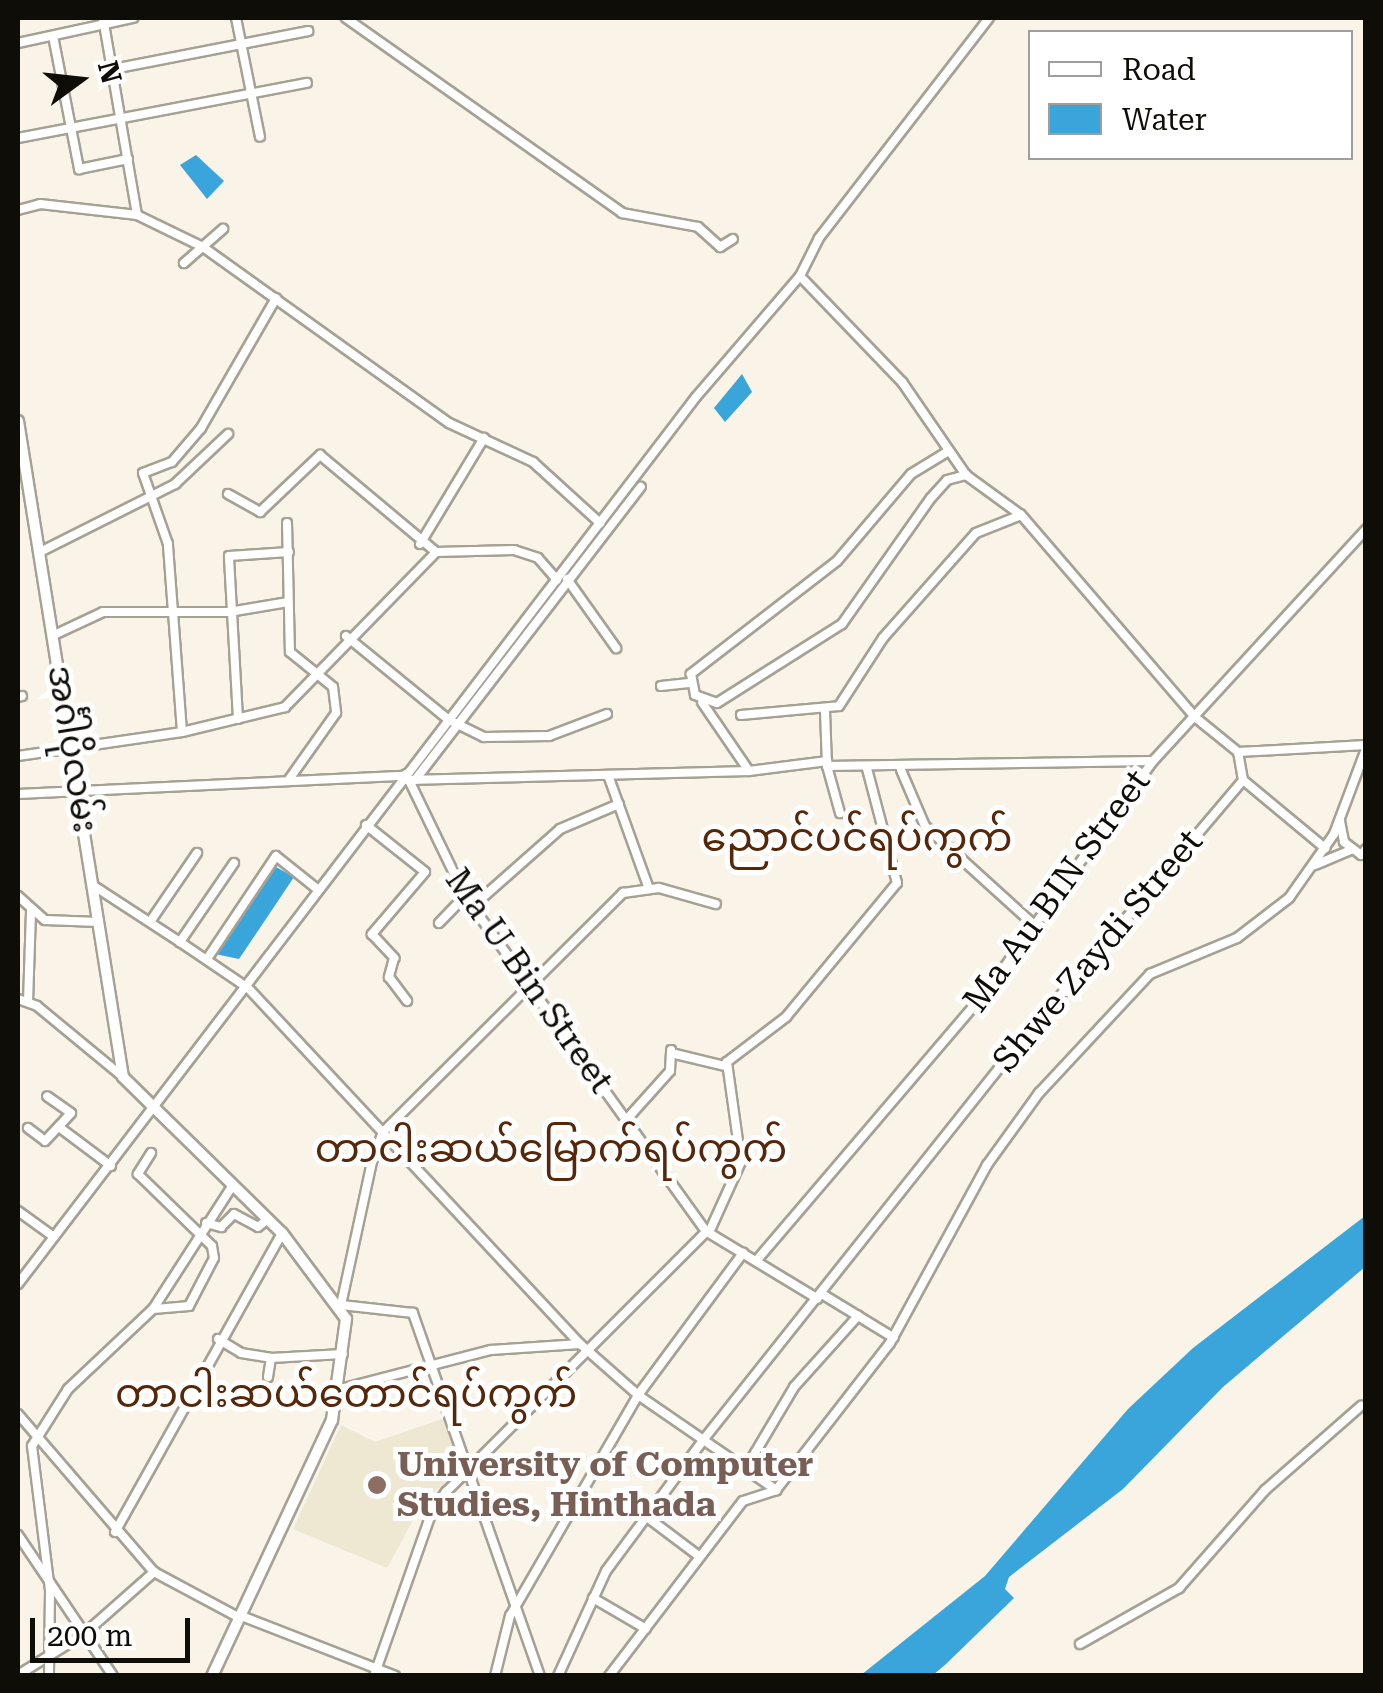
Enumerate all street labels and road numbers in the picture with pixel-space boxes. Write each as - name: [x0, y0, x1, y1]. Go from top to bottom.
- street label: အင်္ဂါပိုလမ်း: [38, 662, 106, 836]
- street label: Ma Au BIN Street: [955, 762, 1159, 1020]
- street label: Shwe Zaydi Street: [984, 821, 1212, 1081]
- street label: Ma U Bin Street: [436, 861, 622, 1101]

